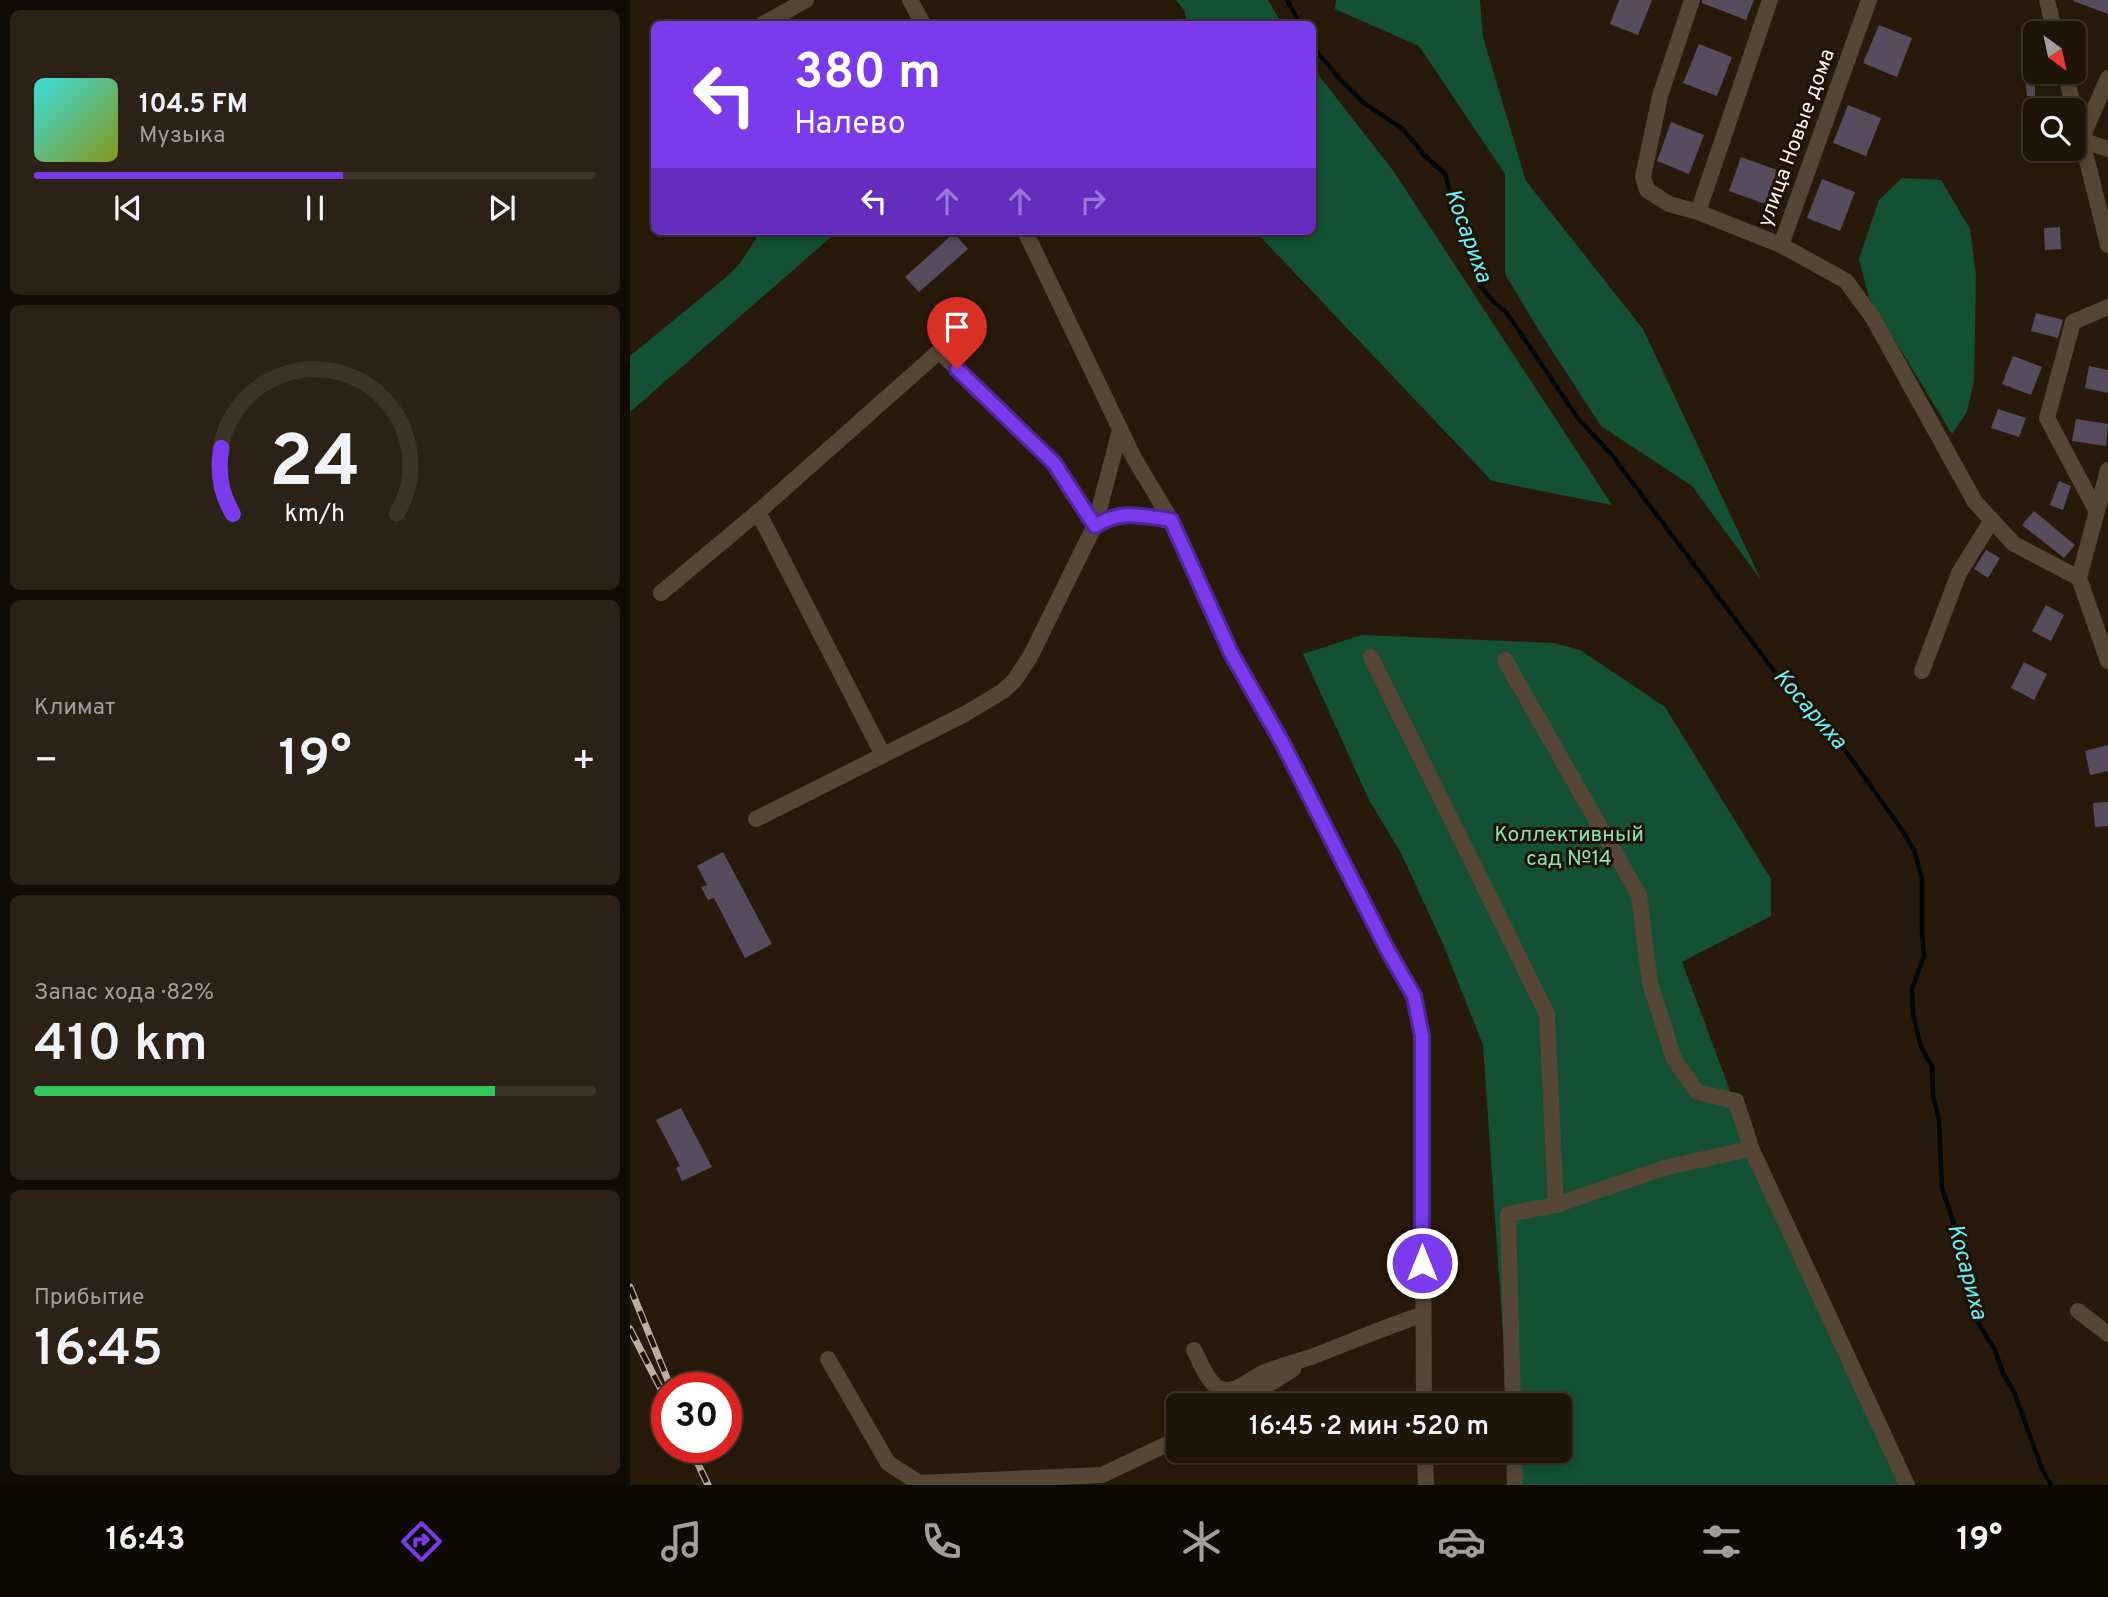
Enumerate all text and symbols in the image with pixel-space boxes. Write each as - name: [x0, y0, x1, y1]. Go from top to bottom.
- north arrow: [2023, 21, 2086, 84]
- map controls: [2023, 21, 2086, 161]
- text: 380 m: [794, 44, 941, 106]
- street label: улица Новые дома: [1752, 45, 1842, 231]
- icon: left: [679, 49, 770, 140]
- text: 104.5 FM: [139, 89, 248, 122]
- button: search: [2023, 98, 2086, 161]
- text: Налево: [794, 105, 906, 145]
- text: Музыка: [139, 122, 225, 151]
- icon: left: [855, 182, 893, 220]
- icon: ahead: [928, 182, 966, 220]
- icon: ahead: [1001, 182, 1039, 220]
- icon: right: [1074, 182, 1112, 220]
- water label: Косариха: [1437, 185, 1497, 287]
- icon: previous: [109, 189, 147, 227]
- icon: pause: [296, 189, 334, 227]
- icon: next: [483, 189, 521, 227]
- pin: [927, 297, 987, 369]
- icon: arrive: [938, 308, 976, 346]
- text: 24: [269, 420, 361, 512]
- text: km/h: [285, 498, 345, 530]
- water label: Косариха: [1766, 664, 1852, 757]
- text: Климат: [34, 694, 115, 723]
- text: 19°: [278, 728, 352, 794]
- text: −: [34, 738, 59, 787]
- text: +: [571, 738, 596, 787]
- park label: Коллективный сад №14: [1494, 822, 1644, 873]
- text: Запас хода · 82%: [34, 979, 214, 1008]
- text: 410 km: [34, 1013, 208, 1079]
- water label: Косариха: [1939, 1221, 1993, 1323]
- position arrow: [1385, 1226, 1459, 1300]
- text: Прибытие: [34, 1284, 144, 1313]
- text: 16:45: [34, 1318, 163, 1384]
- speed limit sign: 30: [651, 1372, 742, 1463]
- text: 16:45 · 2 мин · 520 m: [1249, 1411, 1489, 1444]
- icon: directions: [397, 1517, 446, 1566]
- icon: music: [657, 1517, 706, 1566]
- icon: phone: [917, 1517, 966, 1566]
- icon: climate: [1177, 1517, 1226, 1566]
- icon: car: [1437, 1517, 1486, 1566]
- icon: filters: [1697, 1517, 1746, 1566]
- text: 16:43: [106, 1521, 185, 1561]
- text: 19°: [1957, 1521, 2002, 1561]

